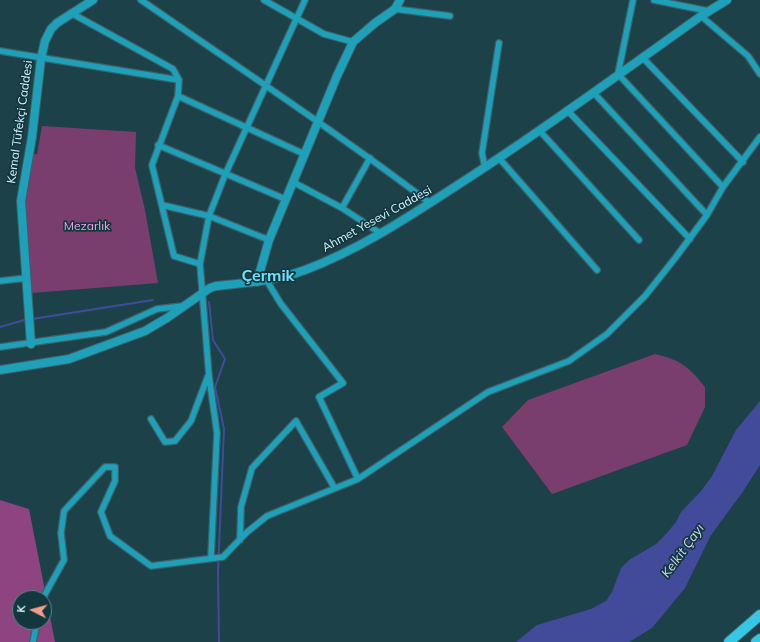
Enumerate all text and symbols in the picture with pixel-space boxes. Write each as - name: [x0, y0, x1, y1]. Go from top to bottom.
- street label: Kemal Tüfekçi Caddesi: [4, 59, 36, 185]
- street label: Ahmet Yesevi Caddesi: [320, 183, 434, 255]
- park label: Mezarlık: [64, 219, 110, 233]
- district label: Çermik: [242, 266, 294, 286]
- water label: Kelkit Çayı: [658, 521, 708, 581]
- north arrow: [12, 590, 52, 630]
- text: K: [14, 604, 28, 613]

